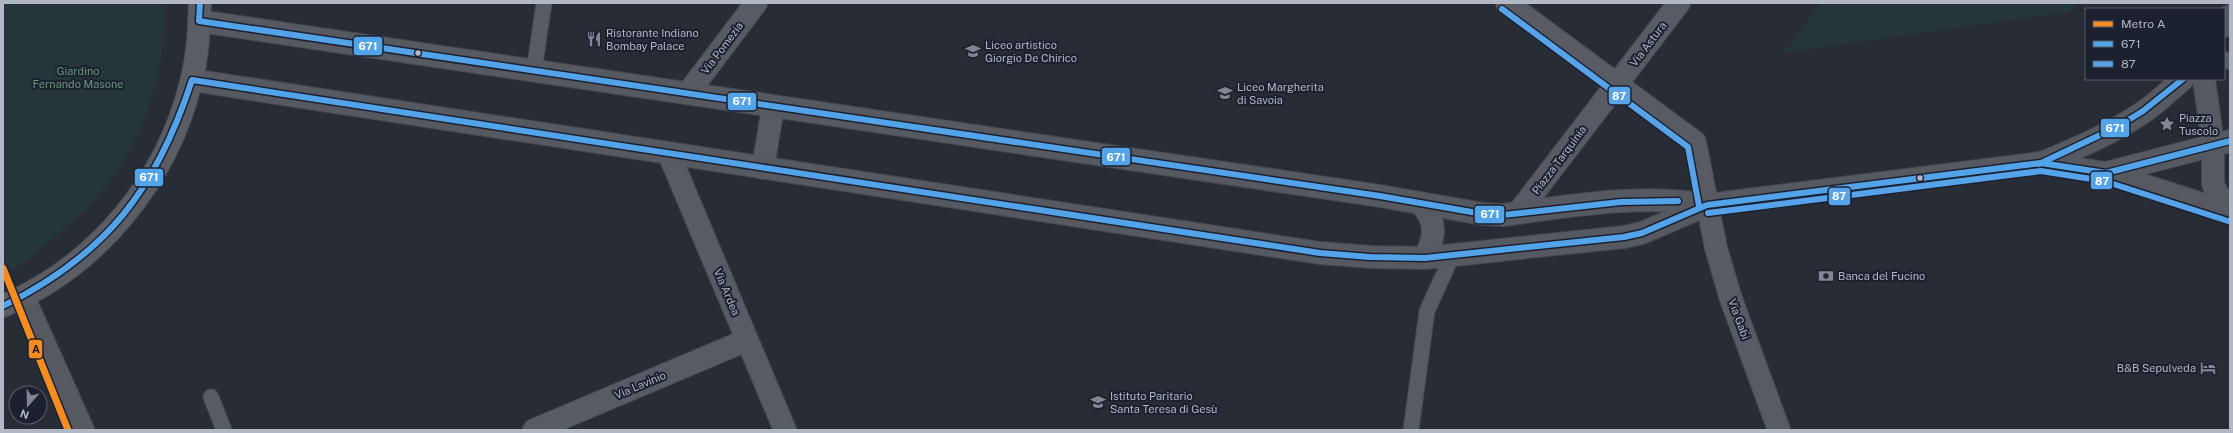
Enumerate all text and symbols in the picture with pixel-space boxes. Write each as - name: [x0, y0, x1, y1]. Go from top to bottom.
- legend: [2085, 8, 2225, 80]
- text: Metro A: [2121, 17, 2166, 31]
- street label: Via Astura: [1627, 19, 1669, 69]
- street label: Via Pomezia: [699, 20, 745, 76]
- place label: Ristorante Indiano Bombay Palace: [606, 27, 699, 52]
- restaurant icon: Ristorante Indiano Bombay Palace: [585, 30, 603, 48]
- line badge: 671: [353, 36, 383, 56]
- text: 671: [2121, 37, 2141, 51]
- place label: Liceo artistico Giorgio De Chirico: [985, 39, 1077, 64]
- text: 671: [359, 40, 377, 52]
- school or university icon: Liceo artistico Giorgio De Chirico: [964, 42, 982, 60]
- unlabelled marker: [413, 48, 423, 58]
- text: 87: [2121, 57, 2136, 71]
- park label: Giardino Fernando Masone: [32, 65, 124, 90]
- place label: Liceo Margherita di Savoia: [1237, 81, 1324, 106]
- school or university icon: Liceo Margherita di Savoia: [1216, 84, 1234, 102]
- line badge: 87: [1608, 86, 1631, 105]
- text: 87: [1612, 90, 1626, 102]
- line badge: 671: [727, 92, 757, 111]
- text: 671: [733, 95, 751, 107]
- place label: Piazza Tuscolo: [2179, 112, 2218, 137]
- place icon: Piazza Tuscolo: [2158, 115, 2176, 133]
- line badge: 671: [2100, 118, 2130, 138]
- text: 671: [2106, 122, 2124, 134]
- street label: Piazza Tarquinia: [1529, 123, 1589, 197]
- line badge: 671: [1101, 147, 1131, 166]
- text: 671: [1107, 151, 1125, 163]
- line badge: 671: [134, 168, 164, 187]
- text: 671: [140, 171, 158, 183]
- line badge: 87: [2090, 171, 2113, 190]
- unlabelled marker: [1915, 173, 1925, 183]
- text: 87: [2095, 175, 2109, 187]
- line badge: 87: [1828, 187, 1851, 206]
- text: 87: [1832, 190, 1846, 202]
- line badge: 671: [1474, 205, 1505, 224]
- text: 671: [1481, 208, 1499, 220]
- street label: Via Ardea: [712, 267, 742, 317]
- bank icon: Banca del Fucino: [1817, 267, 1835, 285]
- place label: Banca del Fucino: [1838, 270, 1925, 282]
- street label: Via Gabi: [1726, 297, 1752, 341]
- line badge: A: [28, 339, 43, 359]
- text: A: [32, 343, 40, 355]
- hotel icon: B&B Sepulveda: [2199, 359, 2217, 377]
- place label: B&B Sepulveda: [2117, 362, 2196, 374]
- street label: Via Lavinio: [613, 369, 667, 401]
- north arrow: [8, 385, 48, 425]
- place label: Istituto Paritario Santa Teresa di Gesù: [1110, 390, 1217, 415]
- school or university icon: Istituto Paritario Santa Teresa di Gesù: [1089, 393, 1107, 411]
- text: N: [18, 407, 31, 422]

